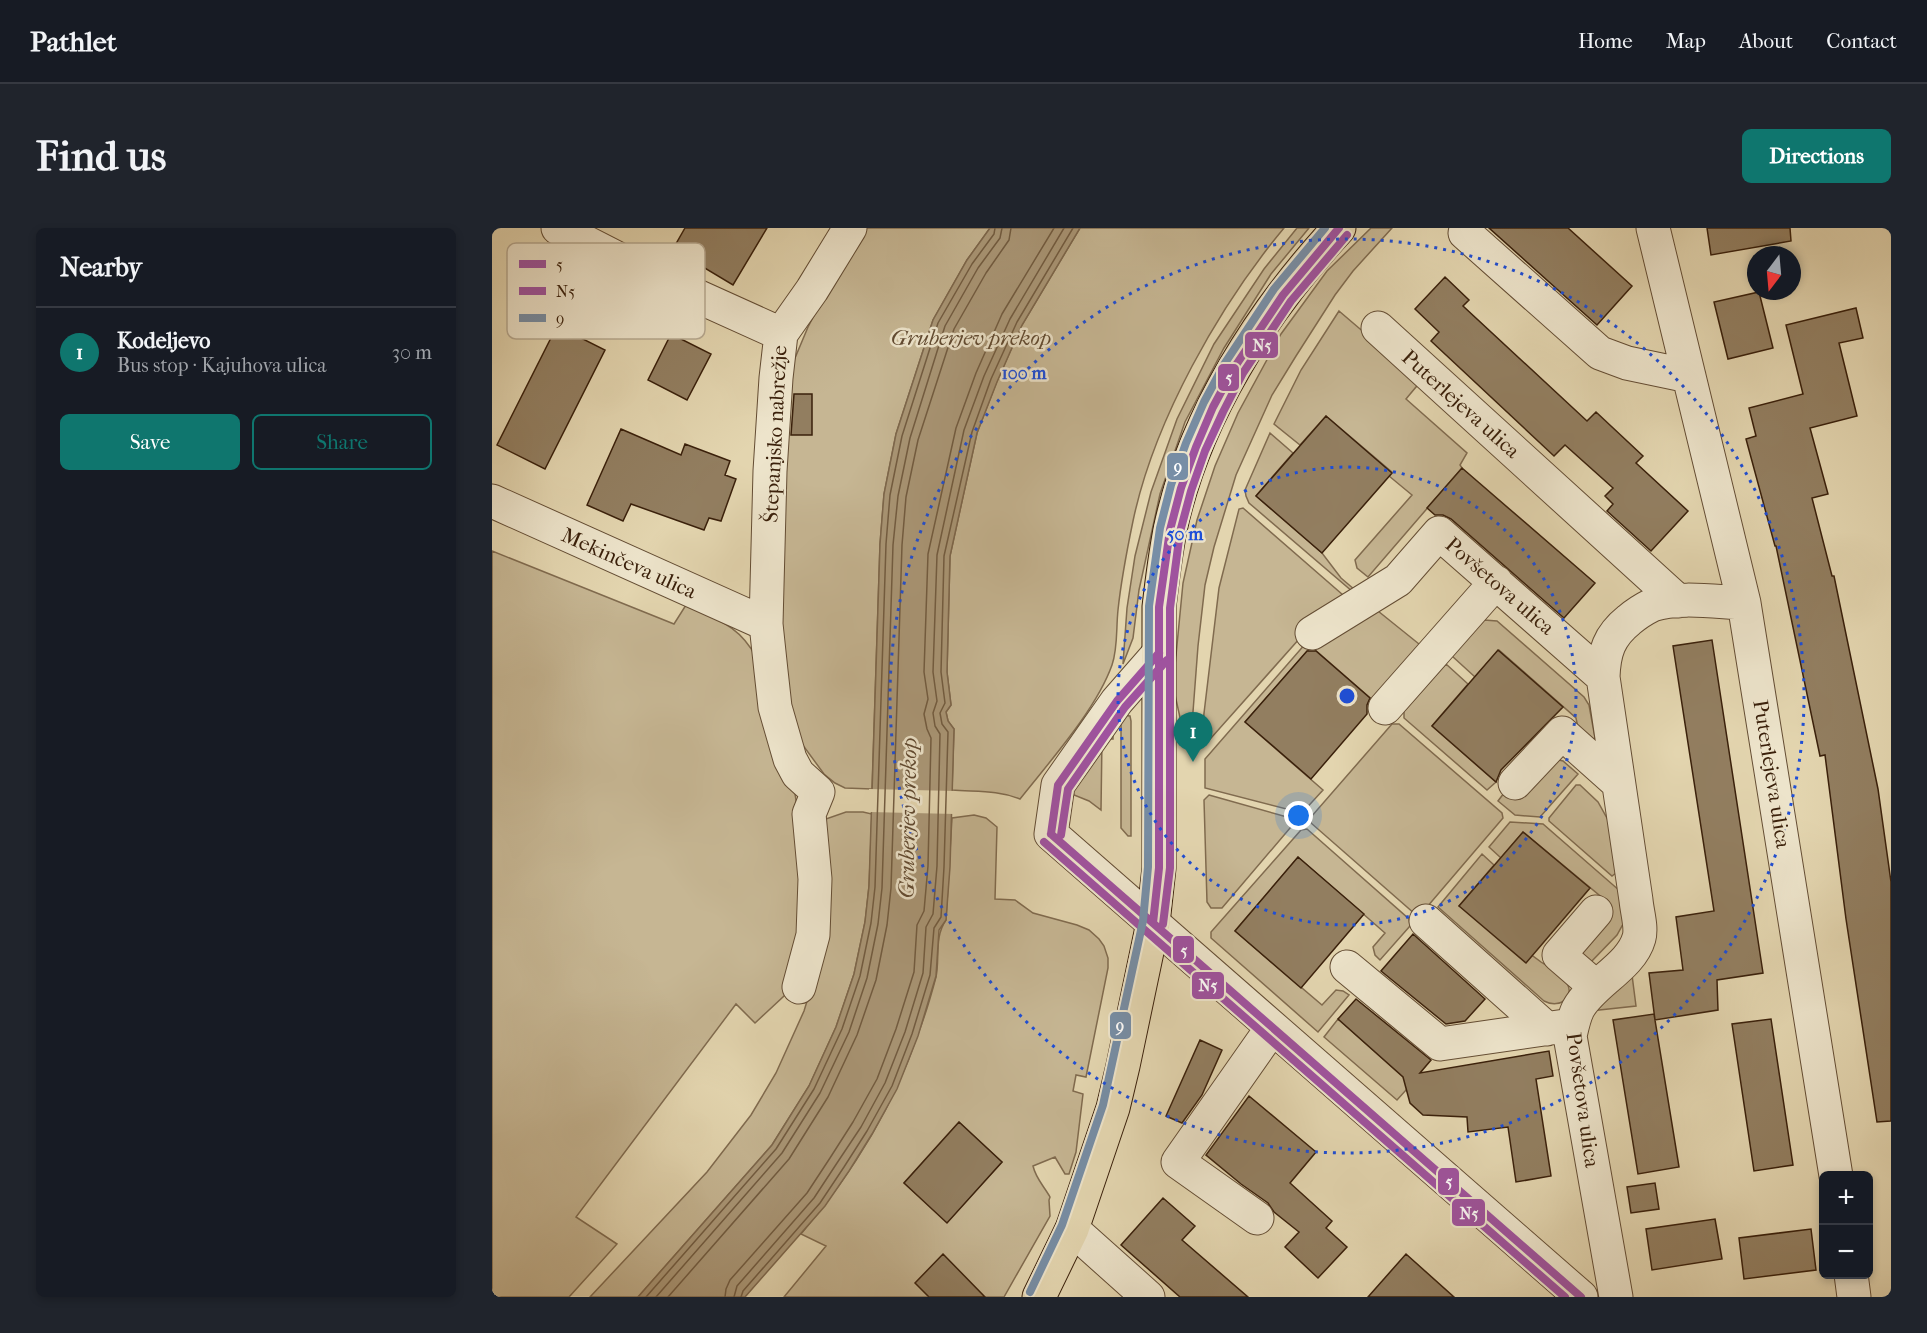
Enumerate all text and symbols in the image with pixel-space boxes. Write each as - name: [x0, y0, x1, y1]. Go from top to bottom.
- text: Pathlet: [30, 25, 117, 58]
- text: Home: [1578, 29, 1633, 53]
- text: Map: [1666, 29, 1706, 53]
- text: About: [1739, 29, 1793, 53]
- text: Contact: [1826, 29, 1897, 53]
- button: Directions: [1742, 129, 1891, 183]
- text: Find us: [36, 132, 166, 181]
- legend: [507, 243, 705, 339]
- north arrow: [1747, 246, 1801, 300]
- text: Nearby: [60, 252, 142, 283]
- text: 5: [556, 255, 563, 274]
- text: N5: [556, 282, 575, 301]
- text: 9: [556, 309, 564, 328]
- water label: Gruberjev prekop: [891, 325, 1051, 351]
- text: Kodeljevo: [117, 328, 211, 354]
- line badge: N5: [1244, 331, 1279, 359]
- text: N5: [1252, 336, 1272, 355]
- text: 1: [76, 341, 83, 364]
- text: 30 m: [392, 341, 432, 364]
- street label: Štepanjsko nabrežje: [758, 345, 792, 523]
- street label: Puterlejeva ulica: [1397, 345, 1525, 463]
- text: Bus stop · Kajuhova ulica: [117, 354, 327, 377]
- text: 100 m: [1001, 363, 1048, 384]
- line badge: 5: [1217, 363, 1240, 392]
- text: 5: [1226, 368, 1233, 387]
- button: Save: [60, 414, 240, 470]
- button: Share: [252, 414, 432, 470]
- line badge: 9: [1166, 452, 1189, 481]
- text: 9: [1173, 457, 1182, 477]
- street label: Mekinčeva ulica: [558, 523, 700, 604]
- text: 50 m: [1167, 524, 1204, 545]
- street label: Povšetova ulica: [1441, 532, 1559, 640]
- centre of rings: [1337, 686, 1357, 706]
- street label: Puterlejeva ulica: [1748, 698, 1796, 850]
- pin: 1: [1174, 712, 1212, 762]
- water label: Gruberjev prekop: [894, 737, 922, 899]
- your location: [1284, 801, 1313, 830]
- line badge: 5: [1172, 935, 1195, 964]
- text: 5: [1181, 941, 1188, 960]
- line badge: N5: [1191, 971, 1225, 1000]
- text: N5: [1198, 976, 1218, 995]
- line badge: 9: [1109, 1011, 1132, 1040]
- text: 9: [1115, 1016, 1124, 1036]
- street label: Povšetova ulica: [1562, 1031, 1604, 1169]
- line badge: 5: [1437, 1167, 1460, 1196]
- map controls: [1819, 1171, 1873, 1279]
- button: +: [1819, 1171, 1873, 1225]
- text: 5: [1446, 1172, 1453, 1191]
- line badge: N5: [1451, 1198, 1486, 1227]
- text: N5: [1459, 1204, 1479, 1223]
- button: −: [1819, 1225, 1873, 1279]

